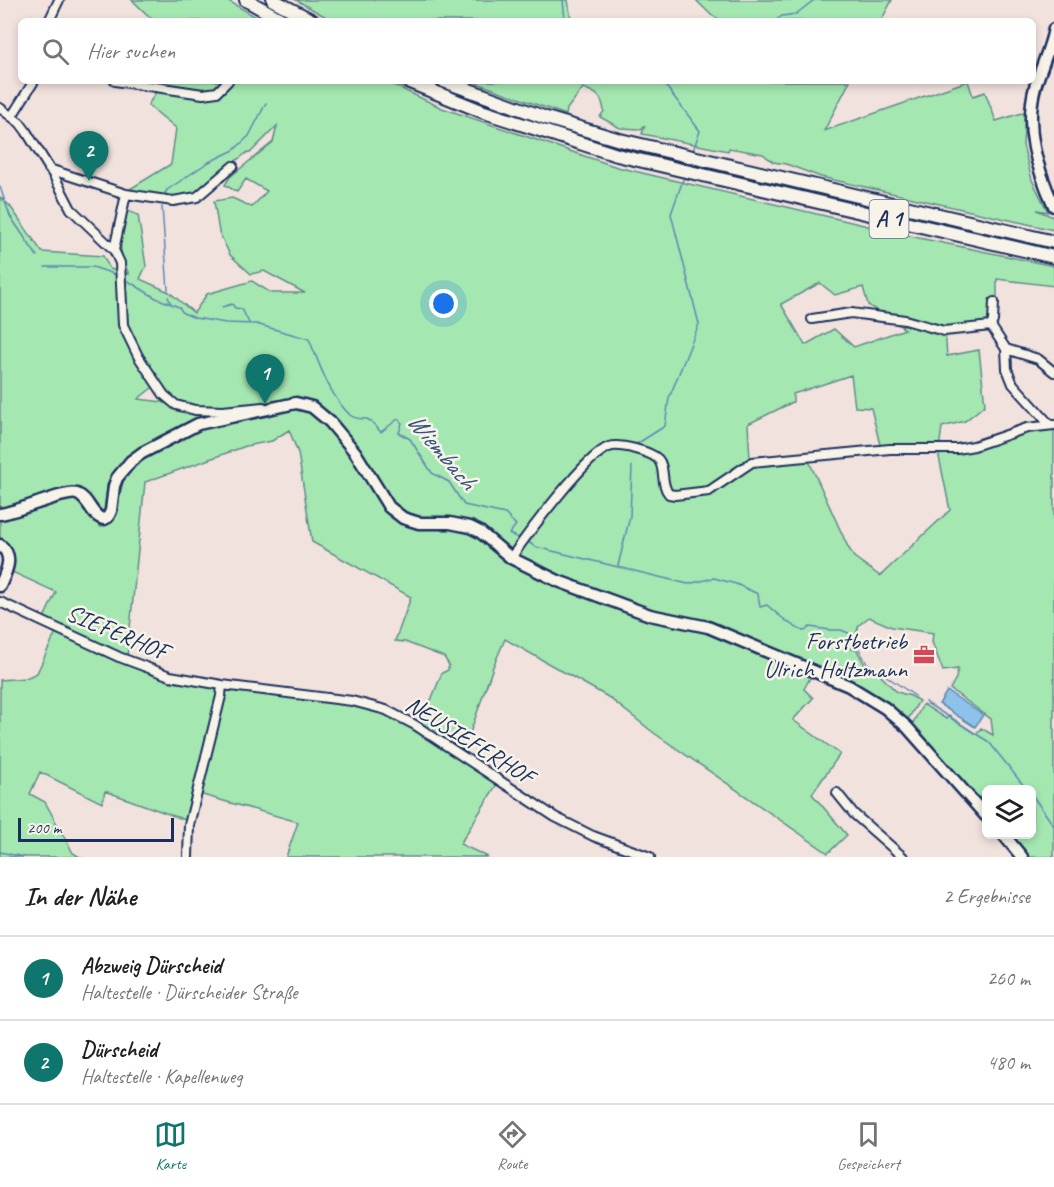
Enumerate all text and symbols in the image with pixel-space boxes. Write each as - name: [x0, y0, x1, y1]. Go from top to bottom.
- search box: [18, 18, 1036, 84]
- icon: search: [39, 35, 72, 68]
- text: Hier suchen: [87, 37, 175, 65]
- pin: 2: [70, 132, 109, 181]
- road number: A 1: [870, 200, 908, 238]
- your location: [429, 289, 458, 318]
- pin: 1: [246, 354, 284, 404]
- water label: Wiembach: [400, 405, 485, 498]
- street label: SIEFERHOF: [62, 597, 177, 669]
- place label: Forstbetrieb Ulrich Holtzmann: [764, 626, 909, 684]
- office icon: Forstbetrieb Ulrich Holtzmann: [912, 643, 936, 667]
- street label: NEUSIEFERHOF: [400, 689, 543, 793]
- map controls: [982, 785, 1036, 839]
- button: layers: [982, 785, 1036, 839]
- scale bar: [18, 815, 174, 842]
- text: 200 m: [27, 818, 61, 838]
- text: In der Nähe: [24, 880, 136, 913]
- text: 2 Ergebnisse: [943, 884, 1030, 909]
- text: Abzweig Dürscheid: [81, 952, 221, 980]
- text: 1: [39, 966, 48, 991]
- text: 260 m: [987, 966, 1030, 991]
- text: Haltestelle · Dürscheider Straße: [81, 980, 298, 1005]
- text: Dürscheid: [81, 1036, 157, 1064]
- text: 2: [39, 1050, 48, 1075]
- text: 480 m: [987, 1050, 1030, 1075]
- text: Haltestelle · Kapellenweg: [81, 1064, 242, 1089]
- tab: Karte: [154, 1118, 187, 1174]
- tab: Route: [496, 1118, 529, 1174]
- tab: Gespeichert: [837, 1118, 900, 1174]

